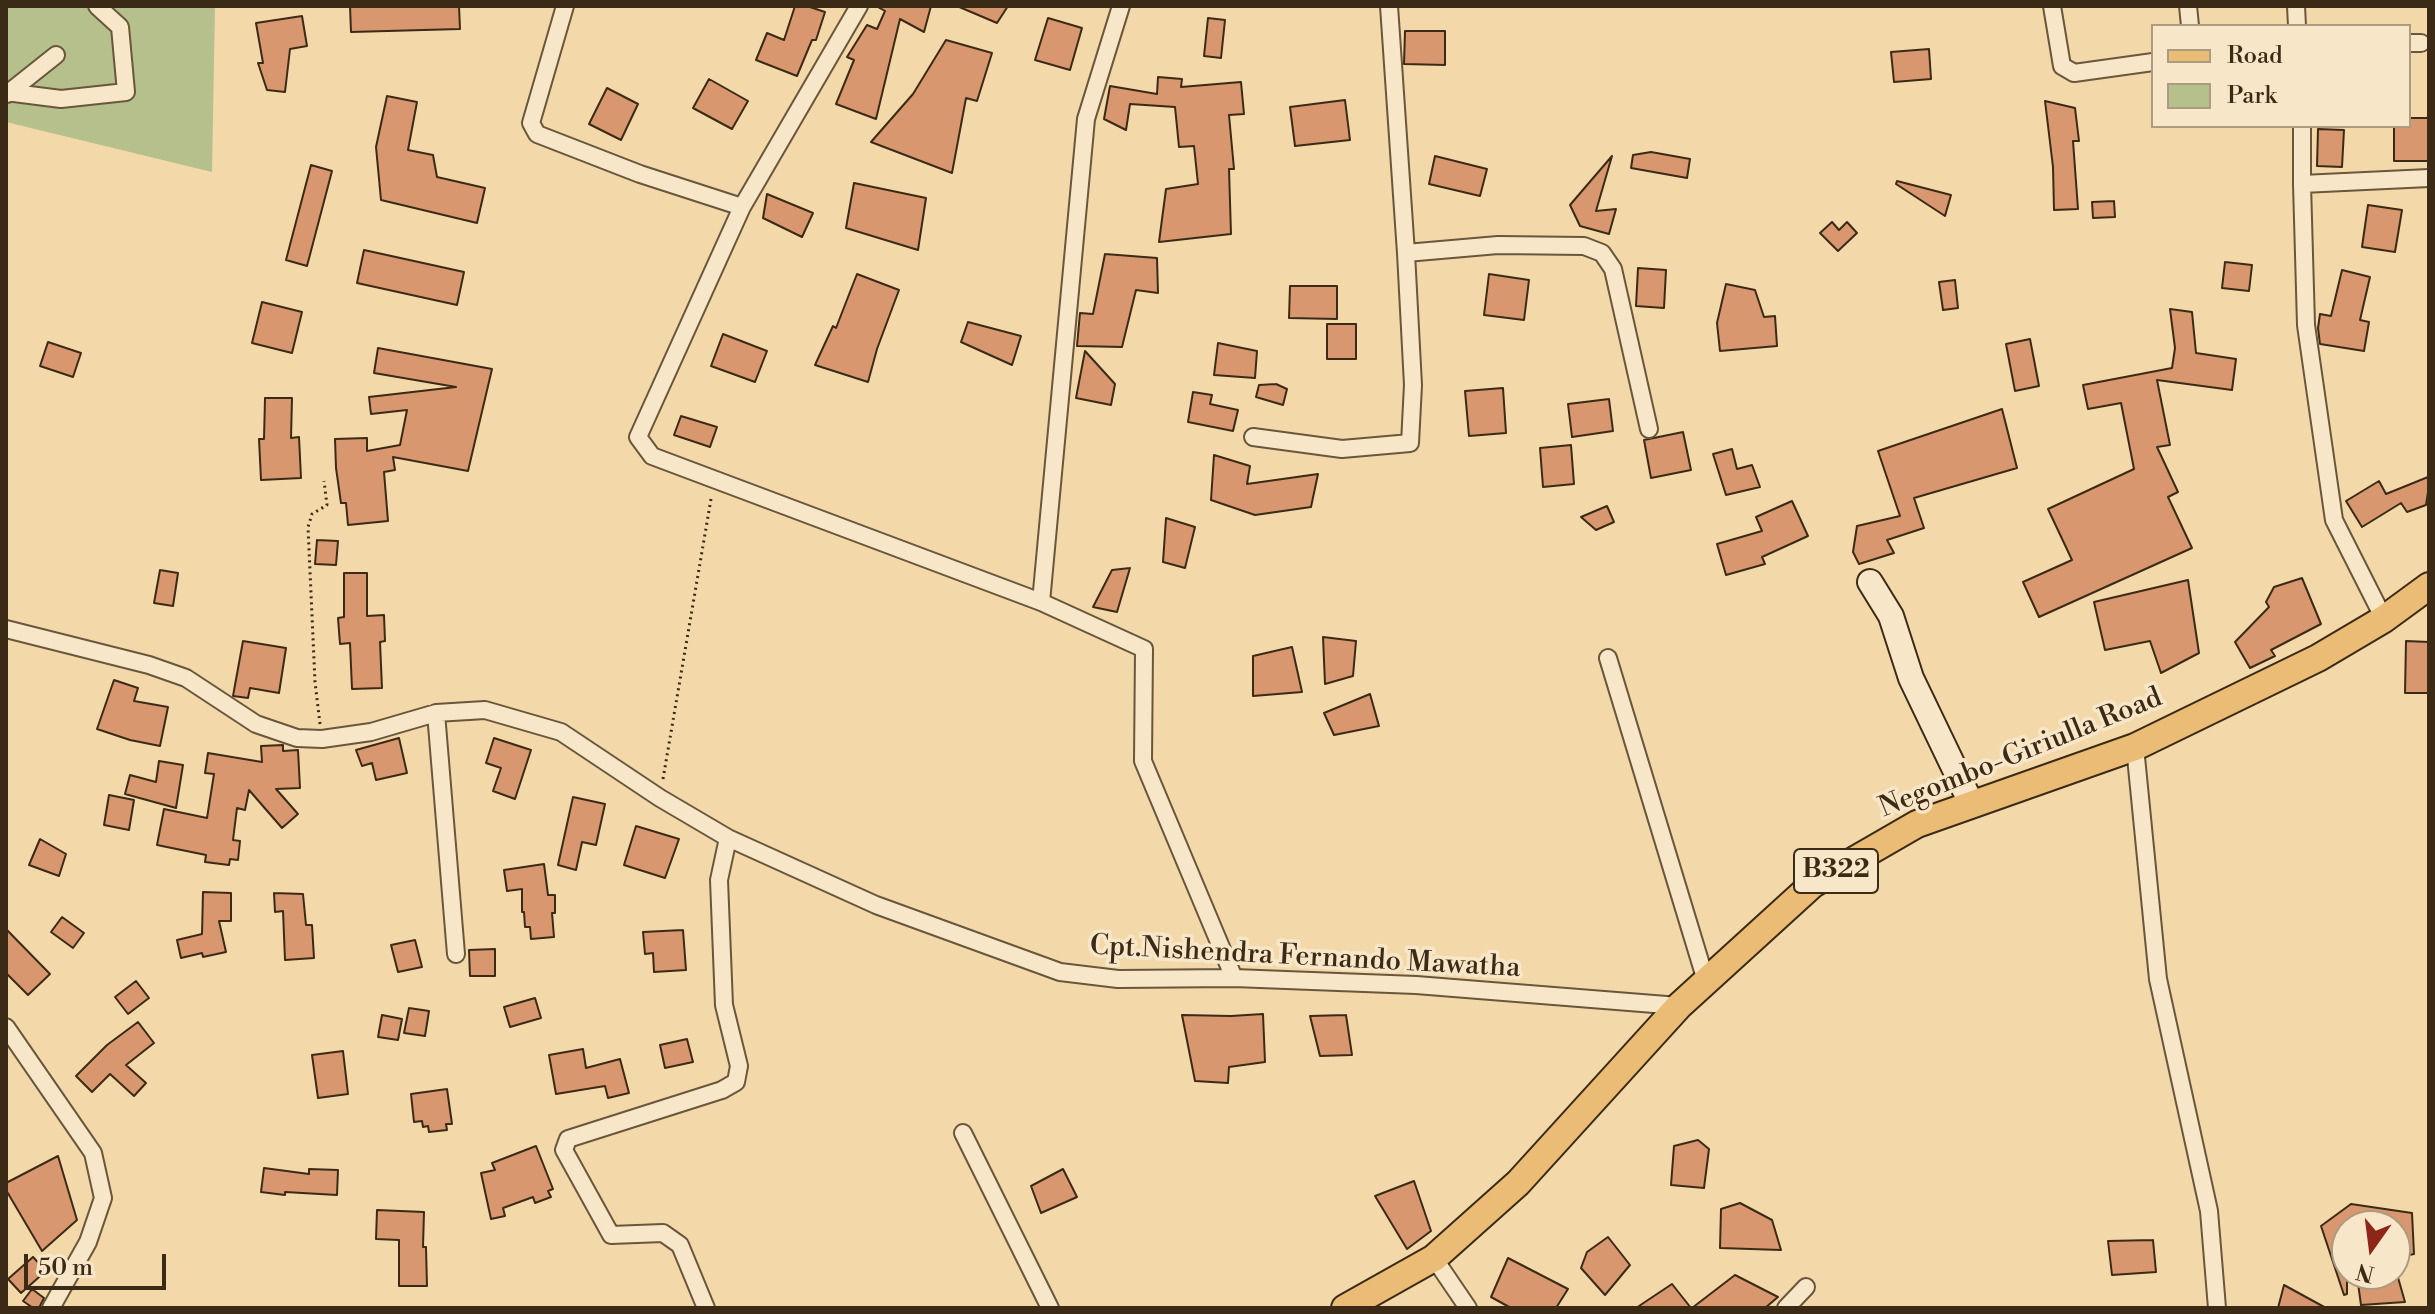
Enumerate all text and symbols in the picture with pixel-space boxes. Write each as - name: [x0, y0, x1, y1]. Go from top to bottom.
- legend: [2151, 24, 2411, 128]
- text: Road: [2227, 41, 2283, 71]
- text: Park: [2227, 81, 2277, 111]
- street label: Negombo-Giriulla Road: [1875, 682, 2167, 826]
- road number: B322: [1794, 849, 1878, 893]
- street label: Cpt.Nishendra Fernando Mawatha: [1089, 930, 1521, 986]
- north arrow: [2331, 1210, 2411, 1290]
- scale bar: [28, 1238, 170, 1288]
- text: 50 m: [38, 1253, 93, 1283]
- text: N: [2354, 1257, 2377, 1287]

